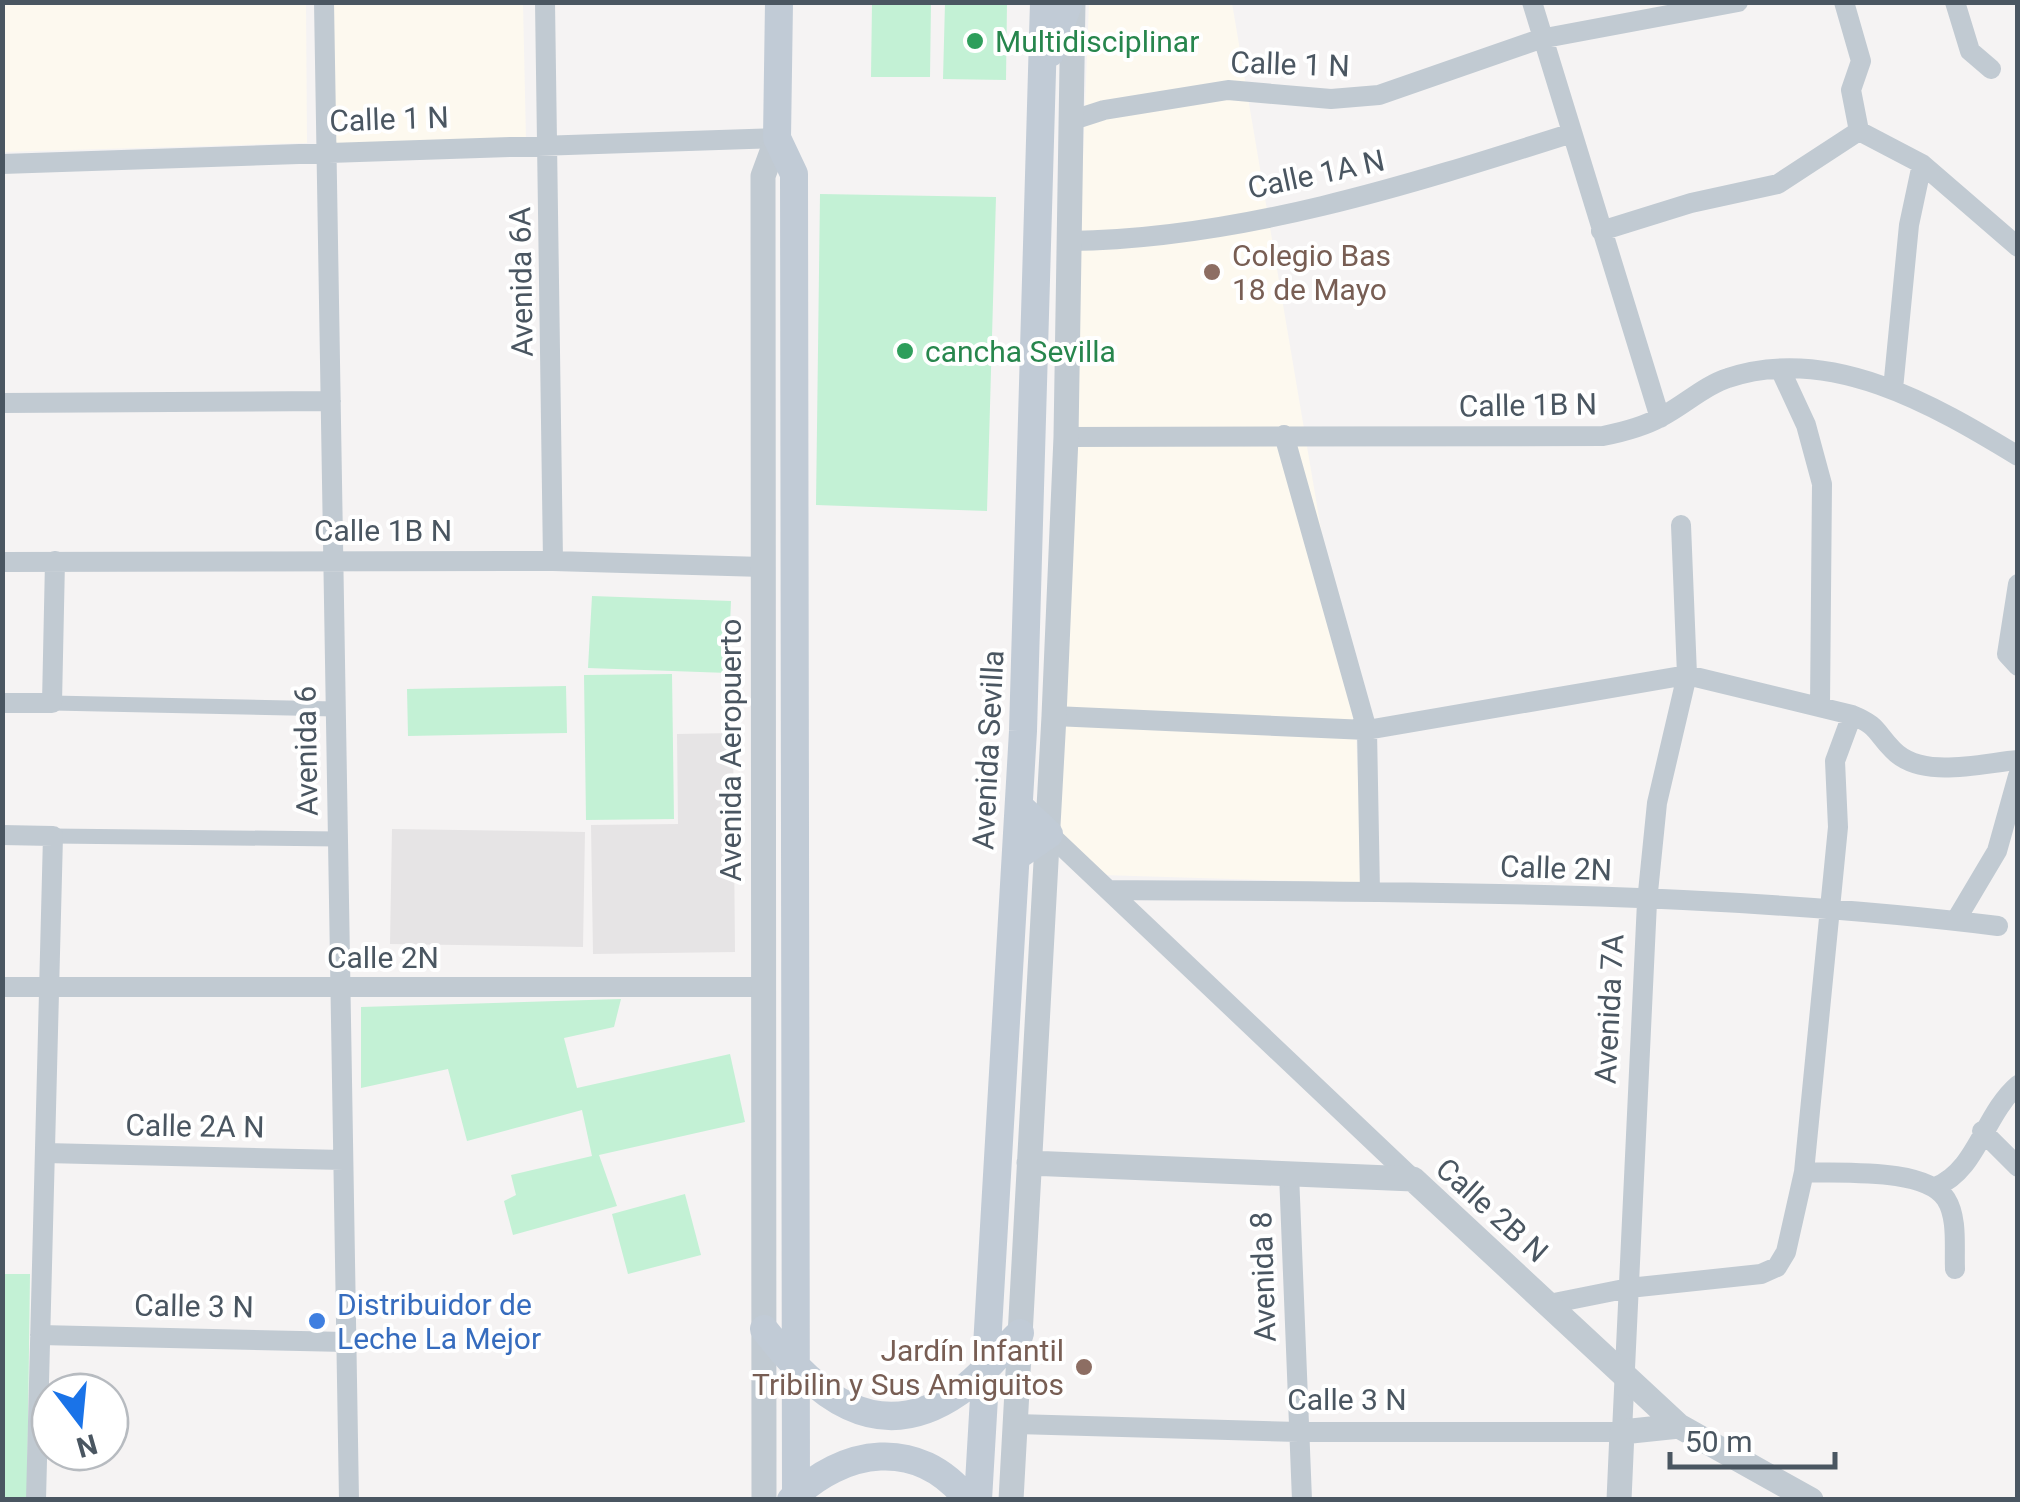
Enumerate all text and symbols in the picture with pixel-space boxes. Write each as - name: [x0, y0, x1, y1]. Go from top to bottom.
- place label: Multidisciplinar: [995, 24, 1199, 59]
- marker: Multidisciplinar: [964, 30, 986, 52]
- street label: Calle 1 N: [1230, 44, 1350, 84]
- street label: Calle 1 N: [329, 99, 449, 139]
- street label: Calle 1A N: [1244, 142, 1388, 206]
- street label: Avenida 6A: [502, 206, 540, 357]
- place label: Colegio Bas 18 de Mayo: [1232, 238, 1391, 307]
- marker: Colegio Bas 18 de Mayo: [1201, 261, 1223, 283]
- place label: cancha Sevilla: [925, 334, 1116, 369]
- marker: cancha Sevilla: [894, 340, 916, 362]
- street label: Calle 1B N: [1459, 386, 1597, 424]
- street label: Calle 1B N: [314, 513, 452, 548]
- street label: Avenida Aeropuerto: [713, 619, 748, 881]
- street label: Avenida Sevilla: [965, 649, 1011, 851]
- street label: Avenida 6: [287, 685, 325, 817]
- street label: Calle 2N: [1499, 849, 1613, 887]
- street label: Avenida 7A: [1588, 933, 1630, 1085]
- street label: Calle 2N: [327, 940, 439, 975]
- street label: Calle 2A N: [125, 1107, 265, 1145]
- street label: Calle 2B N: [1429, 1151, 1555, 1269]
- street label: Avenida 8: [1243, 1211, 1283, 1343]
- street label: Calle 3 N: [134, 1287, 254, 1325]
- place label: Distribuidor de Leche La Mejor: [337, 1287, 541, 1356]
- marker: Distribuidor de Leche La Mejor: [306, 1310, 328, 1332]
- place label: Jardín Infantil Tribilin y Sus Amiguitos: [752, 1333, 1064, 1402]
- marker: Jardín Infantil Tribilin y Sus Amiguitos: [1073, 1356, 1095, 1378]
- north arrow: [30, 1372, 130, 1472]
- street label: Calle 3 N: [1287, 1382, 1407, 1417]
- scale bar: [1670, 1407, 1835, 1469]
- text: 50 m: [1685, 1424, 1752, 1459]
- text: N: [73, 1427, 101, 1464]

